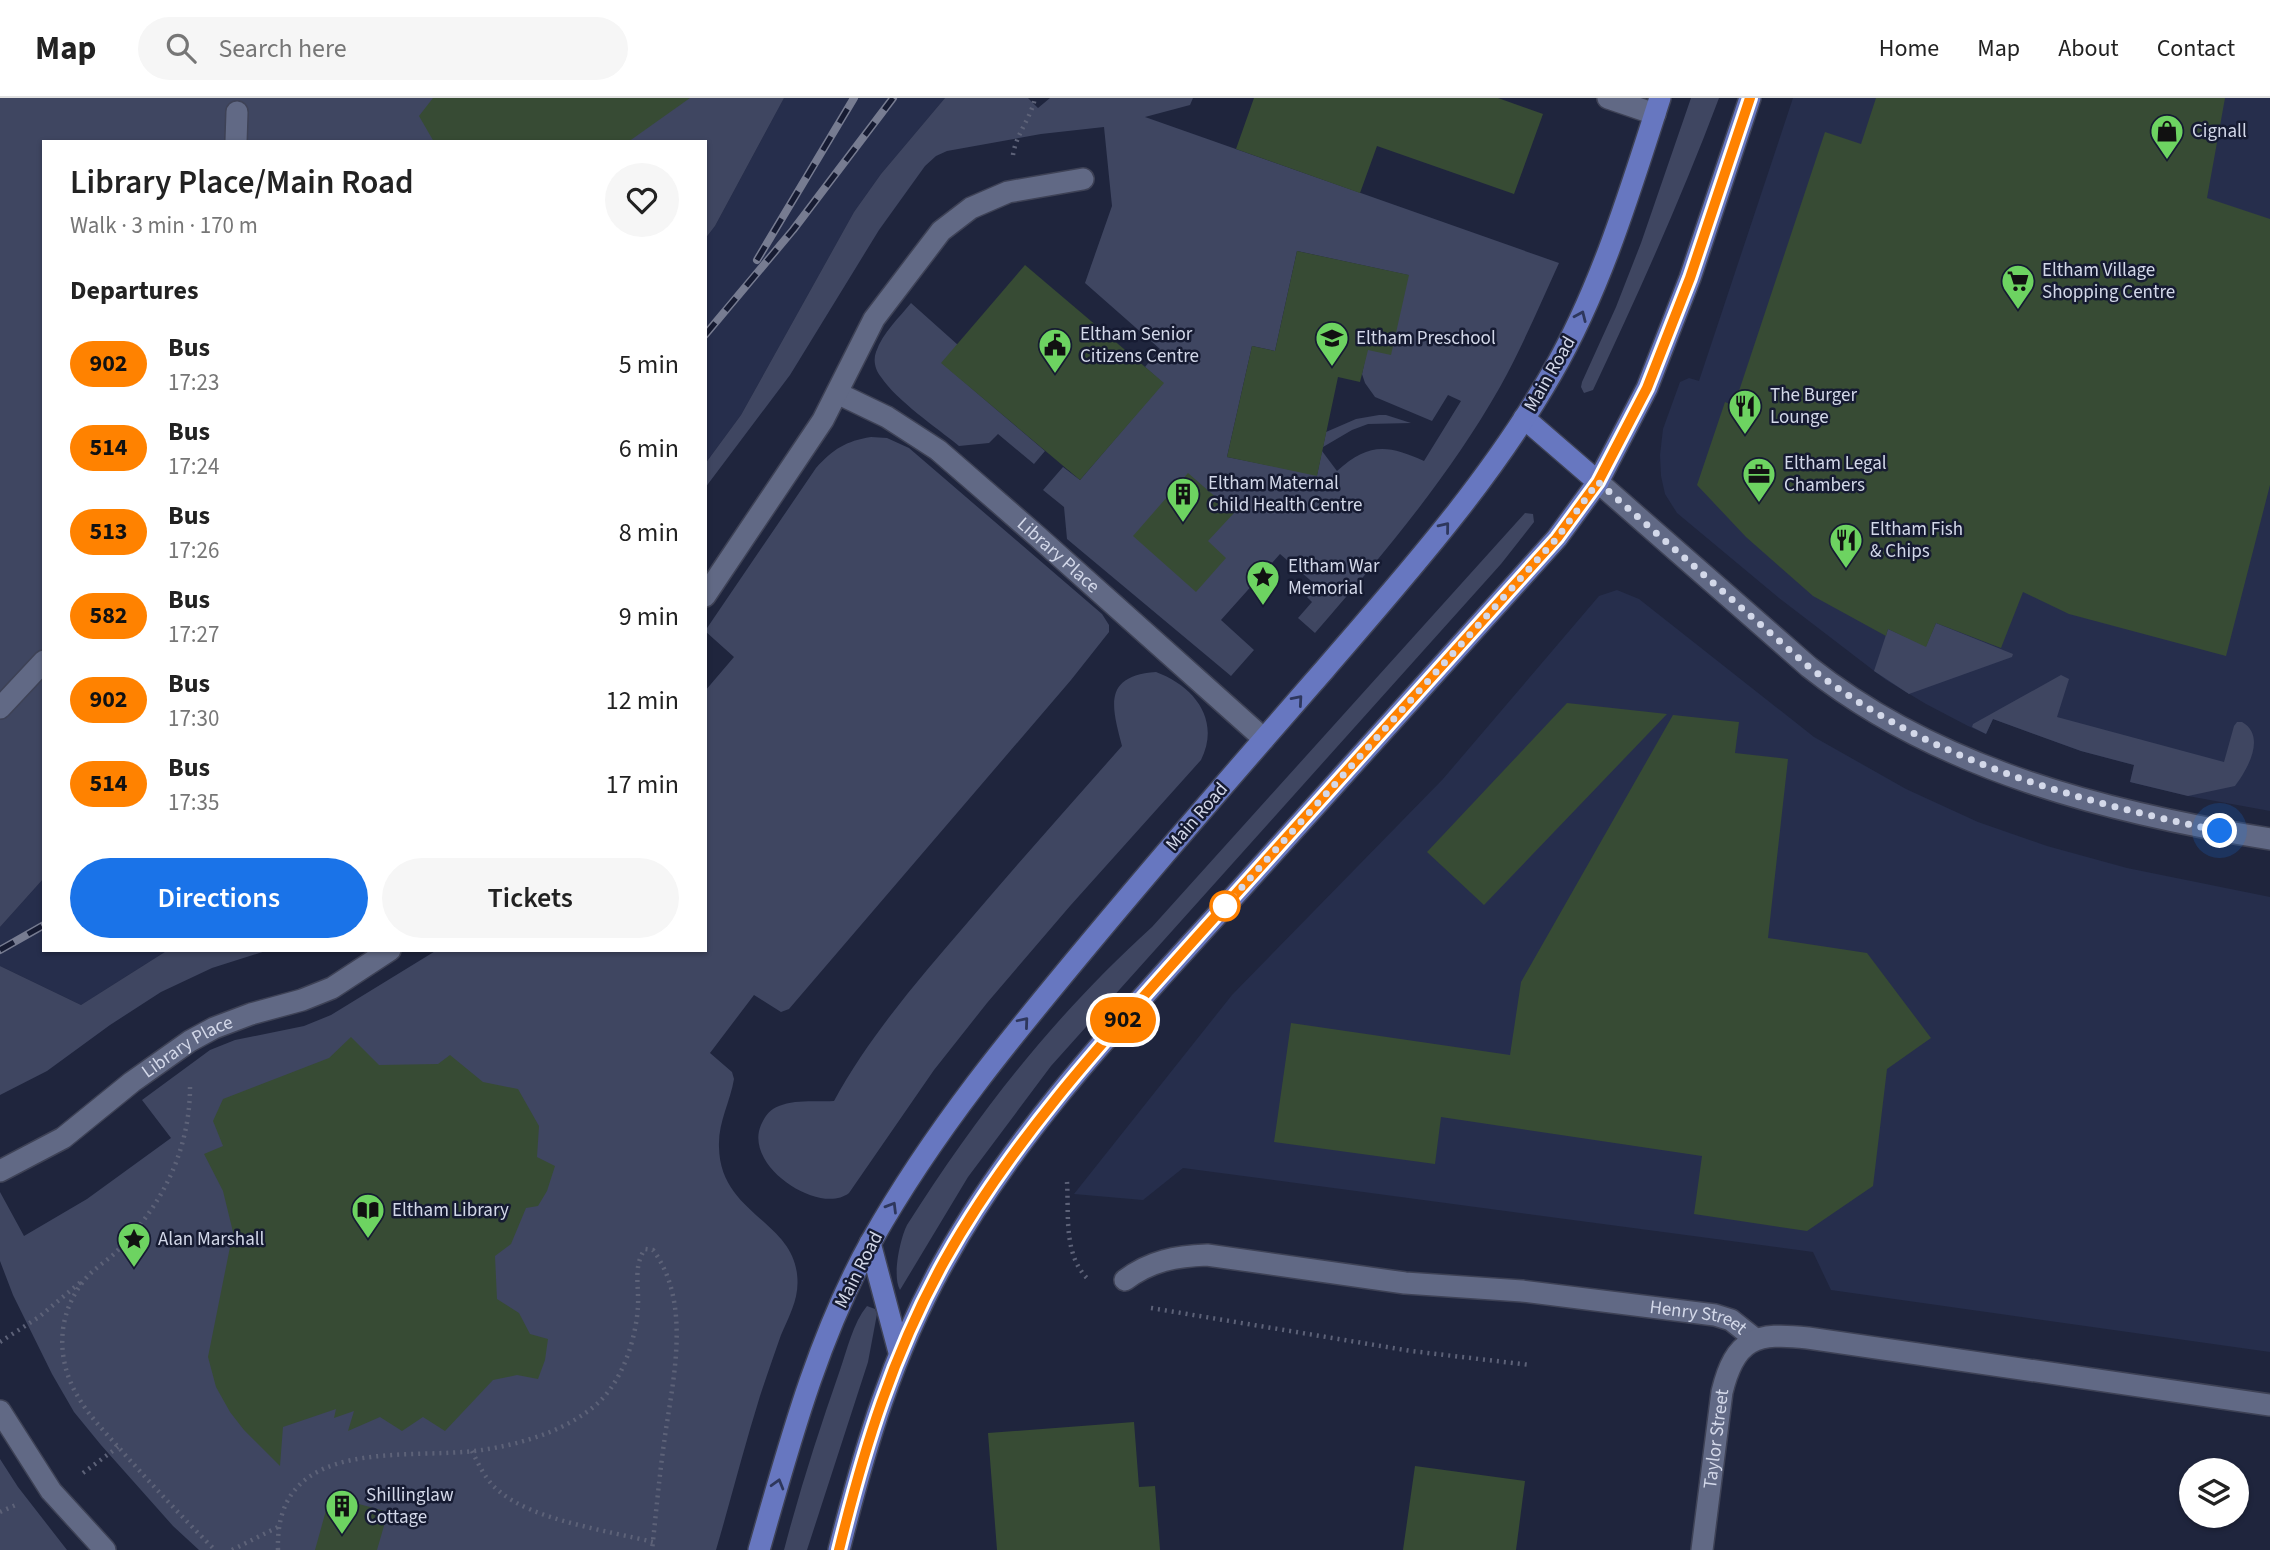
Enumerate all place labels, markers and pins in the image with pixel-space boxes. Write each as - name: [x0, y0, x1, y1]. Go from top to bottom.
- shop icon: Cignall: [2148, 112, 2186, 161]
- place label: Cignall: [2192, 118, 2247, 145]
- place label: Eltham Village Shopping Centre: [2042, 257, 2175, 306]
- supermarket icon: Eltham Village Shopping Centre: [1999, 262, 2037, 311]
- school or university icon: Eltham Preschool: [1313, 319, 1351, 368]
- place label: Eltham Senior Citizens Centre: [1080, 321, 1199, 370]
- place label: Eltham Preschool: [1356, 325, 1496, 352]
- public building icon: Eltham Senior Citizens Centre: [1036, 326, 1074, 375]
- place label: The Burger Lounge: [1770, 382, 1857, 431]
- restaurant icon: The Burger Lounge: [1726, 387, 1764, 436]
- place label: Eltham Legal Chambers: [1784, 450, 1887, 499]
- office icon: Eltham Legal Chambers: [1740, 455, 1778, 504]
- place label: Eltham Maternal Child Health Centre: [1208, 470, 1363, 519]
- building icon: Eltham Maternal Child Health Centre: [1164, 475, 1202, 524]
- place label: Eltham Fish & Chips: [1870, 516, 1963, 565]
- restaurant icon: Eltham Fish & Chips: [1827, 521, 1865, 570]
- place label: Eltham War Memorial: [1288, 553, 1380, 602]
- place icon: Eltham War Memorial: [1244, 558, 1282, 607]
- unlabelled marker: [1210, 891, 1240, 921]
- library icon: Eltham Library: [349, 1191, 387, 1240]
- place label: Eltham Library: [392, 1197, 509, 1224]
- place icon: Alan Marshall: [115, 1220, 153, 1269]
- place label: Alan Marshall: [158, 1226, 265, 1253]
- place label: Shillinglaw Cottage: [366, 1482, 454, 1531]
- building icon: Shillinglaw Cottage: [323, 1487, 361, 1536]

